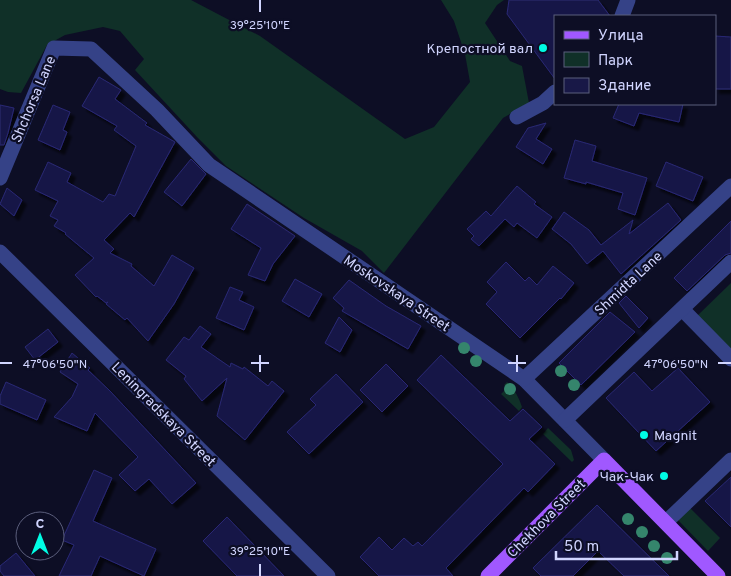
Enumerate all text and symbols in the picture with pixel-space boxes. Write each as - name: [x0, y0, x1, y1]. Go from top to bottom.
- legend: [554, 15, 716, 105]
- text: 39°25'10"E: [230, 18, 290, 34]
- text: Улица: [598, 27, 643, 46]
- place label: Крепостной вал: [427, 41, 533, 58]
- marker: Крепостной вал: [537, 42, 549, 54]
- text: Парк: [598, 52, 633, 71]
- street label: Shchorsa Lane: [8, 54, 60, 146]
- text: Здание: [598, 77, 651, 96]
- street label: Shmidta Lane: [592, 248, 666, 320]
- street label: Moskovskaya Street: [340, 252, 453, 336]
- text: 47°06'50"N: [23, 357, 87, 373]
- text: 47°06'50"N: [644, 357, 708, 373]
- street label: Leningradskaya Street: [107, 359, 219, 471]
- place label: Magnit: [654, 428, 697, 445]
- marker: Magnit: [638, 429, 650, 441]
- place label: Чак-Чак: [600, 469, 654, 486]
- marker: Чак-Чак: [658, 470, 670, 482]
- street label: Chekhova Street: [504, 476, 590, 562]
- north arrow: [15, 511, 65, 561]
- text: С: [36, 516, 45, 533]
- scale bar: [556, 528, 677, 560]
- text: 50 m: [564, 538, 599, 557]
- text: 39°25'10"E: [230, 544, 290, 560]

